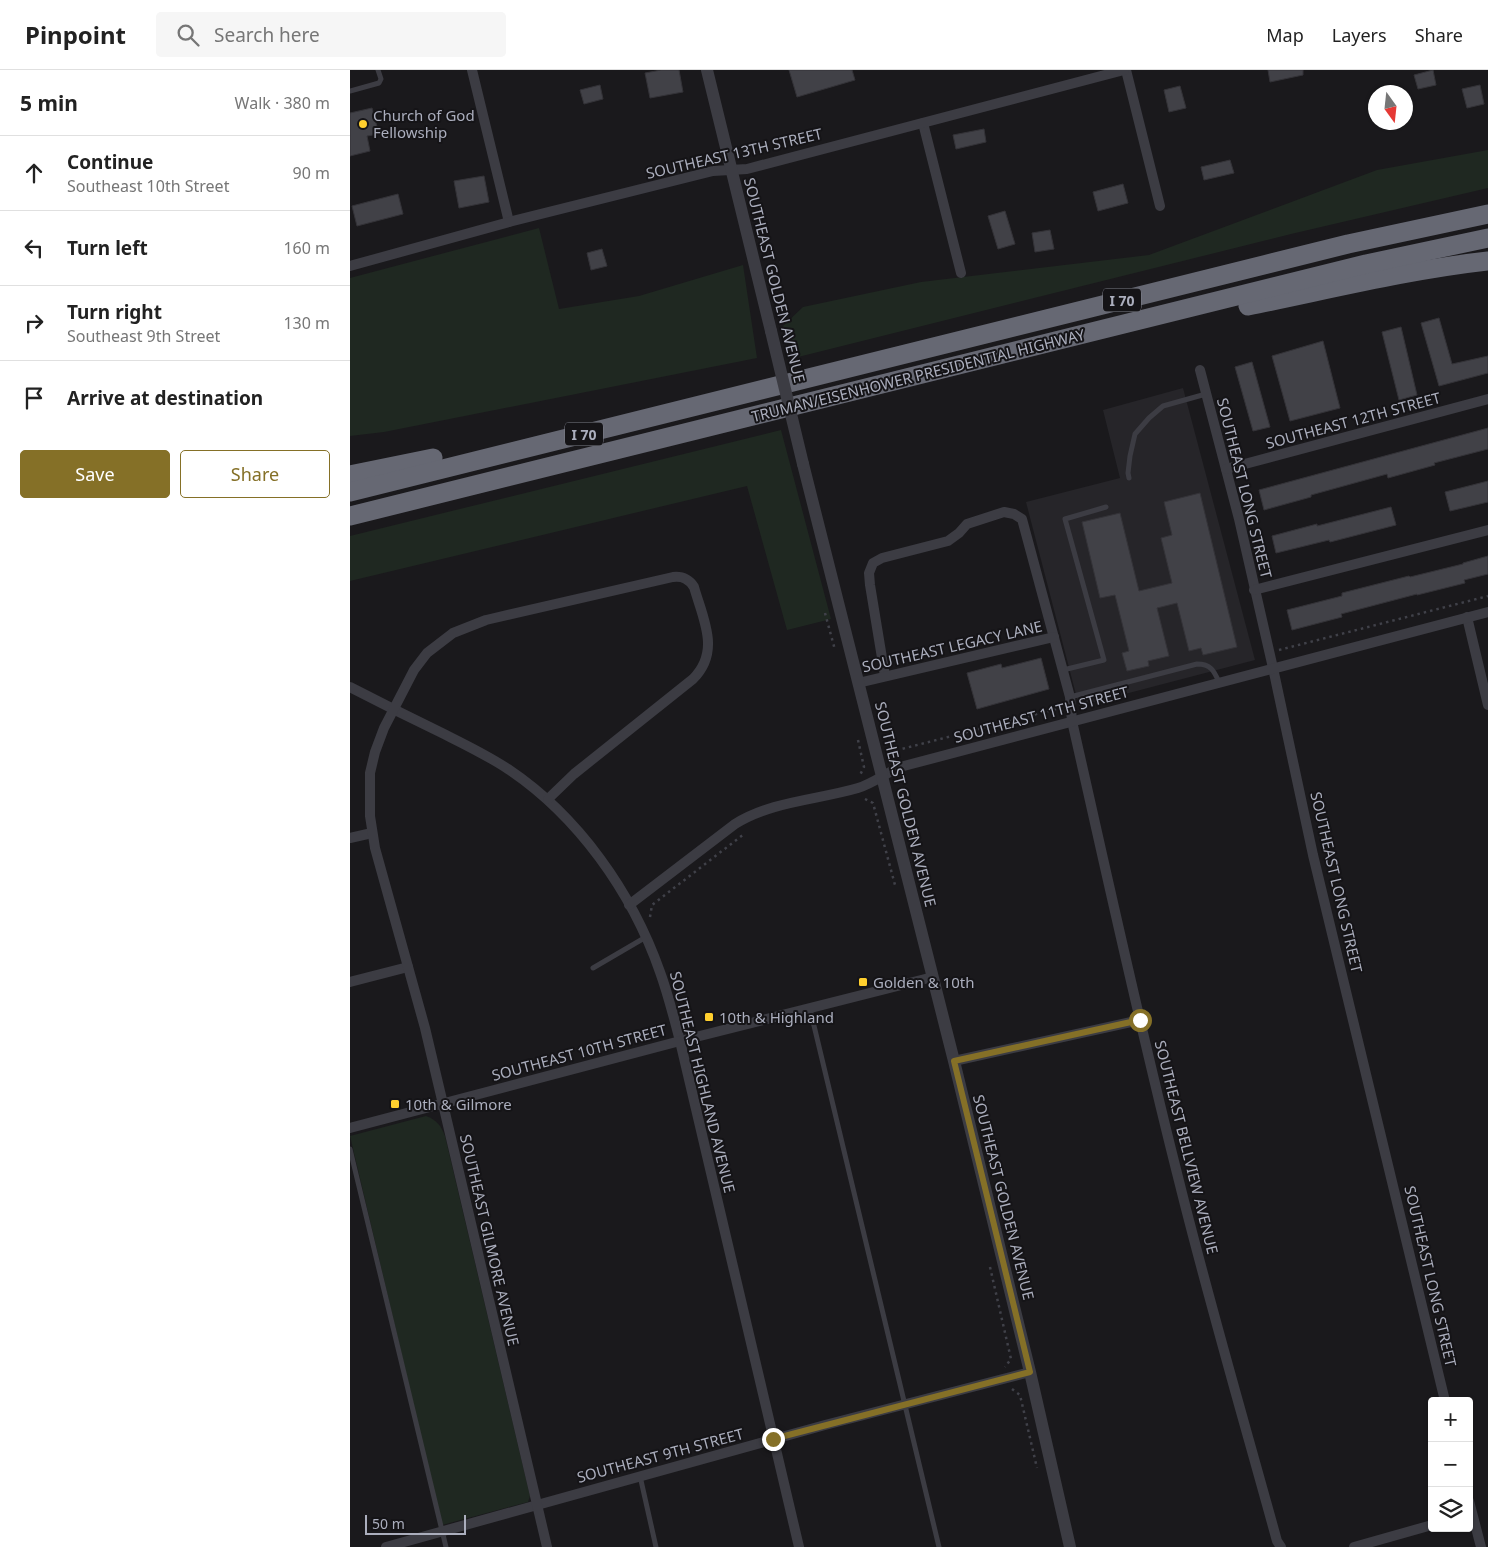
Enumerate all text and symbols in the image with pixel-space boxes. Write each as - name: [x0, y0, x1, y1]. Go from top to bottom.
- search box: [156, 12, 506, 57]
- text: Pinpoint: [25, 18, 126, 51]
- icon: search: [174, 21, 202, 49]
- text: Search here: [214, 22, 320, 48]
- text: Map: [1266, 23, 1304, 47]
- text: Layers: [1332, 23, 1387, 47]
- text: Share: [1415, 23, 1463, 47]
- north arrow: [1368, 85, 1413, 130]
- text: 5 min: [20, 89, 78, 117]
- text: Walk · 380 m: [235, 92, 330, 114]
- place label: Church of God Fellowship: [373, 105, 475, 142]
- marker: Church of God Fellowship: [357, 118, 369, 130]
- street label: SOUTHEAST 13TH STREET: [644, 123, 825, 183]
- text: Continue: [67, 149, 153, 175]
- icon: ahead: [20, 159, 48, 187]
- text: 90 m: [293, 162, 330, 184]
- text: Southeast 10th Street: [67, 175, 229, 197]
- street label: SOUTHEAST GOLDEN AVENUE: [740, 175, 810, 385]
- icon: left: [20, 234, 48, 262]
- text: Turn left: [67, 235, 148, 261]
- text: 160 m: [283, 237, 330, 259]
- road number: I 70: [1103, 288, 1141, 312]
- text: Turn right: [67, 299, 162, 325]
- icon: right: [20, 309, 48, 337]
- text: 130 m: [283, 312, 330, 334]
- street label: TRUMAN/EISENHOWER PRESIDENTIAL HIGHWAY: [749, 324, 1087, 426]
- text: Southeast 9th Street: [67, 325, 220, 347]
- icon: arrive: [20, 384, 48, 412]
- text: Arrive at destination: [67, 385, 263, 411]
- street label: SOUTHEAST 12TH STREET: [1263, 387, 1443, 453]
- street label: SOUTHEAST LONG STREET: [1213, 396, 1277, 581]
- road number: I 70: [565, 422, 603, 446]
- button: Save: [20, 450, 170, 498]
- button: Share: [180, 450, 330, 498]
- street label: SOUTHEAST LEGACY LANE: [860, 616, 1044, 676]
- street label: SOUTHEAST 11TH STREET: [951, 681, 1131, 747]
- street label: SOUTHEAST GOLDEN AVENUE: [871, 699, 941, 909]
- street label: SOUTHEAST LONG STREET: [1306, 790, 1368, 975]
- street label: SOUTHEAST HIGHLAND AVENUE: [666, 969, 740, 1195]
- place label: Golden & 10th: [873, 972, 974, 992]
- marker: Golden & 10th: [857, 976, 869, 988]
- place label: 10th & Highland: [719, 1007, 834, 1027]
- route start: [1129, 1009, 1152, 1032]
- marker: 10th & Highland: [703, 1011, 715, 1023]
- street label: SOUTHEAST 10TH STREET: [489, 1019, 669, 1085]
- street label: SOUTHEAST BELLVIEW AVENUE: [1151, 1038, 1223, 1256]
- street label: SOUTHEAST GOLDEN AVENUE: [969, 1092, 1039, 1302]
- place label: 10th & Gilmore: [405, 1094, 512, 1114]
- marker: 10th & Gilmore: [389, 1098, 401, 1110]
- street label: SOUTHEAST GILMORE AVENUE: [456, 1132, 524, 1348]
- street label: SOUTHEAST LONG STREET: [1400, 1184, 1462, 1369]
- map controls: [1428, 1397, 1473, 1532]
- button: +: [1428, 1397, 1473, 1442]
- street label: SOUTHEAST 9TH STREET: [575, 1423, 746, 1487]
- route end: [762, 1428, 785, 1451]
- button: −: [1428, 1442, 1473, 1487]
- button: layers: [1428, 1487, 1473, 1532]
- scale bar: [365, 1512, 466, 1535]
- text: 50 m: [372, 1514, 405, 1533]

